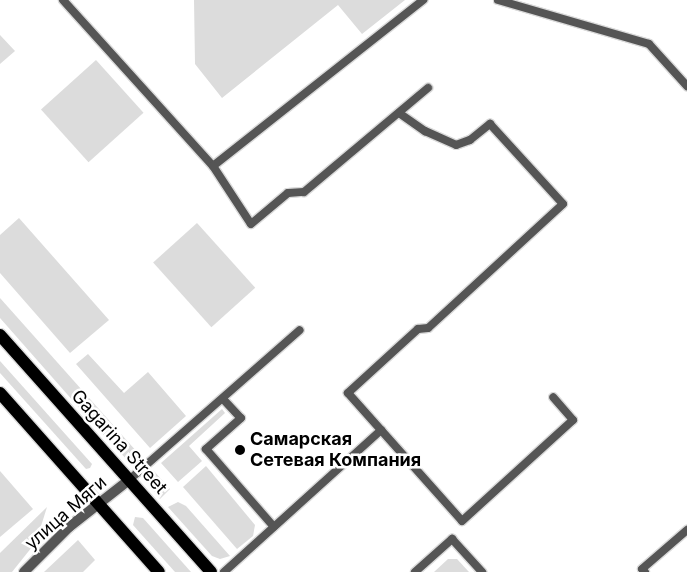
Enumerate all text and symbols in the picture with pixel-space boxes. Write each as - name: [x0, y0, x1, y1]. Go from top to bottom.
- street label: Gagarina Street: [67, 385, 171, 499]
- place label: Самарская Сетевая Компания: [250, 429, 421, 472]
- marker: Самарская Сетевая Компания: [234, 444, 246, 456]
- street label: улица Мяги: [21, 472, 111, 554]

